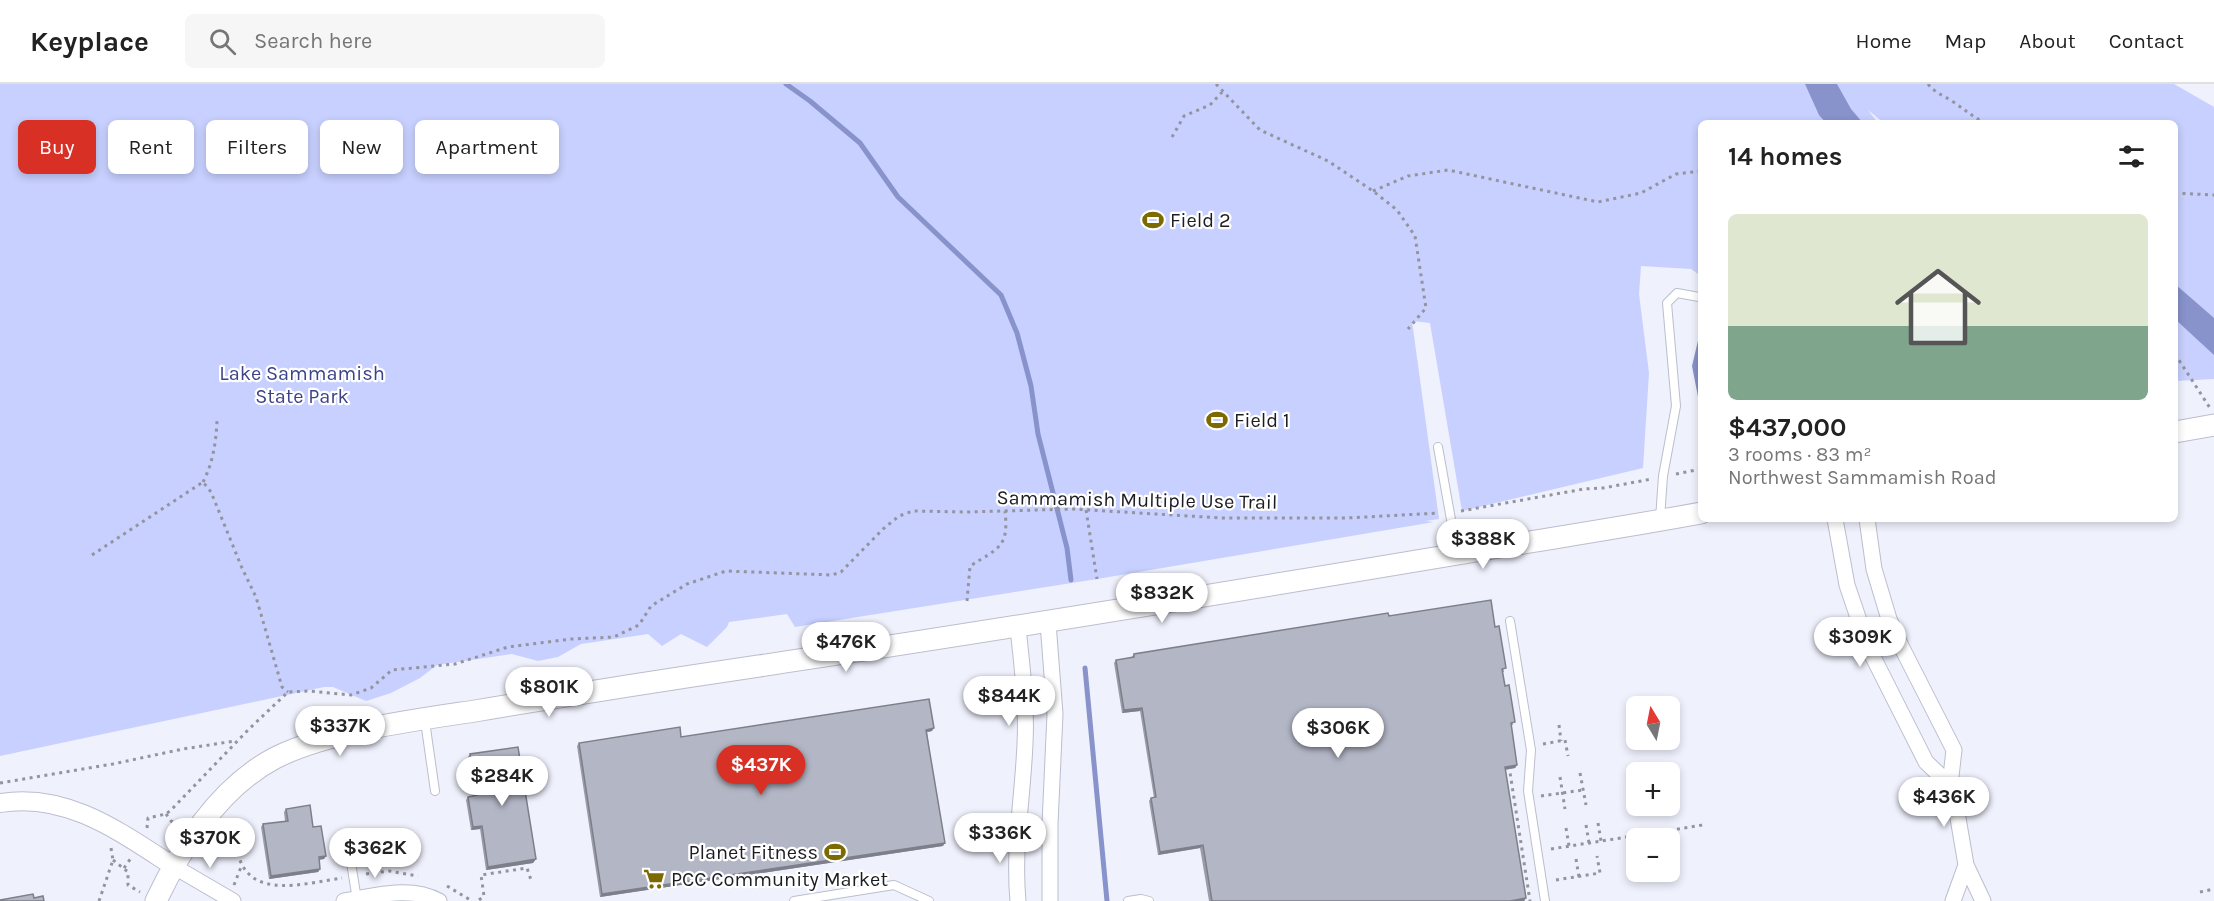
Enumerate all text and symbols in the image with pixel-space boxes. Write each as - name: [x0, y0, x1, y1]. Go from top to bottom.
- search box: [185, 14, 605, 68]
- text: Keyplace: [30, 25, 149, 58]
- icon: search: [206, 25, 239, 58]
- text: Search here: [254, 28, 372, 54]
- text: Home: [1856, 29, 1912, 53]
- text: Map: [1945, 29, 1986, 53]
- text: About: [2019, 29, 2076, 53]
- text: Contact: [2109, 29, 2184, 53]
- chip: Buy: [18, 120, 96, 174]
- chip: Rent: [108, 120, 194, 174]
- chip: Filters: [206, 120, 308, 174]
- chip: New: [320, 120, 403, 174]
- chip: Apartment: [415, 120, 559, 174]
- icon: filters: [2115, 140, 2148, 173]
- text: 14 homes: [1728, 141, 1842, 172]
- sports icon: Field 2: [1141, 208, 1165, 232]
- place label: Field 2: [1170, 209, 1231, 232]
- icon: home: [1884, 253, 1992, 361]
- park label: Lake Sammamish State Park: [219, 362, 385, 408]
- sports icon: Field 1: [1205, 408, 1229, 432]
- place label: Field 1: [1234, 409, 1290, 432]
- text: $437,000: [1728, 412, 1846, 443]
- text: 3 rooms · 83 m²: [1728, 443, 1872, 466]
- text: Northwest Sammamish Road: [1728, 466, 1997, 489]
- street label: Sammamish Multiple Use Trail: [996, 486, 1278, 514]
- pin: $388K: [1441, 519, 1525, 570]
- text: $388K: [1450, 527, 1516, 550]
- pin: $832K: [1120, 573, 1204, 624]
- text: $832K: [1130, 581, 1194, 604]
- pin: $309K: [1818, 617, 1902, 668]
- pin: $476K: [804, 622, 888, 673]
- text: $309K: [1828, 625, 1892, 648]
- text: $476K: [816, 630, 876, 653]
- pin: $801K: [507, 667, 591, 718]
- text: $801K: [519, 675, 579, 698]
- pin: $844K: [967, 676, 1051, 727]
- text: $844K: [977, 684, 1041, 707]
- north arrow: [1626, 696, 1680, 750]
- map controls: [1626, 696, 1680, 882]
- pin: $337K: [298, 706, 382, 757]
- pin: $306K: [1296, 708, 1380, 759]
- text: $337K: [309, 714, 371, 737]
- text: $306K: [1306, 716, 1370, 739]
- pin: $437K: [719, 745, 803, 796]
- text: $437K: [730, 753, 792, 776]
- pin: $284K: [460, 756, 544, 807]
- button: +: [1626, 762, 1680, 816]
- text: $284K: [470, 764, 534, 787]
- pin: $436K: [1902, 777, 1986, 828]
- text: $436K: [1912, 785, 1976, 808]
- pin: $336K: [958, 813, 1042, 864]
- pin: $370K: [168, 818, 252, 869]
- text: $336K: [968, 821, 1032, 844]
- text: $370K: [179, 826, 241, 849]
- pin: $362K: [333, 828, 417, 879]
- button: −: [1626, 828, 1680, 882]
- text: $362K: [343, 836, 407, 859]
- sports icon: Planet Fitness: [823, 840, 847, 864]
- place label: Planet Fitness: [688, 841, 818, 864]
- supermarket icon: PCC Community Market: [642, 867, 666, 891]
- place label: PCC Community Market: [671, 868, 888, 891]

